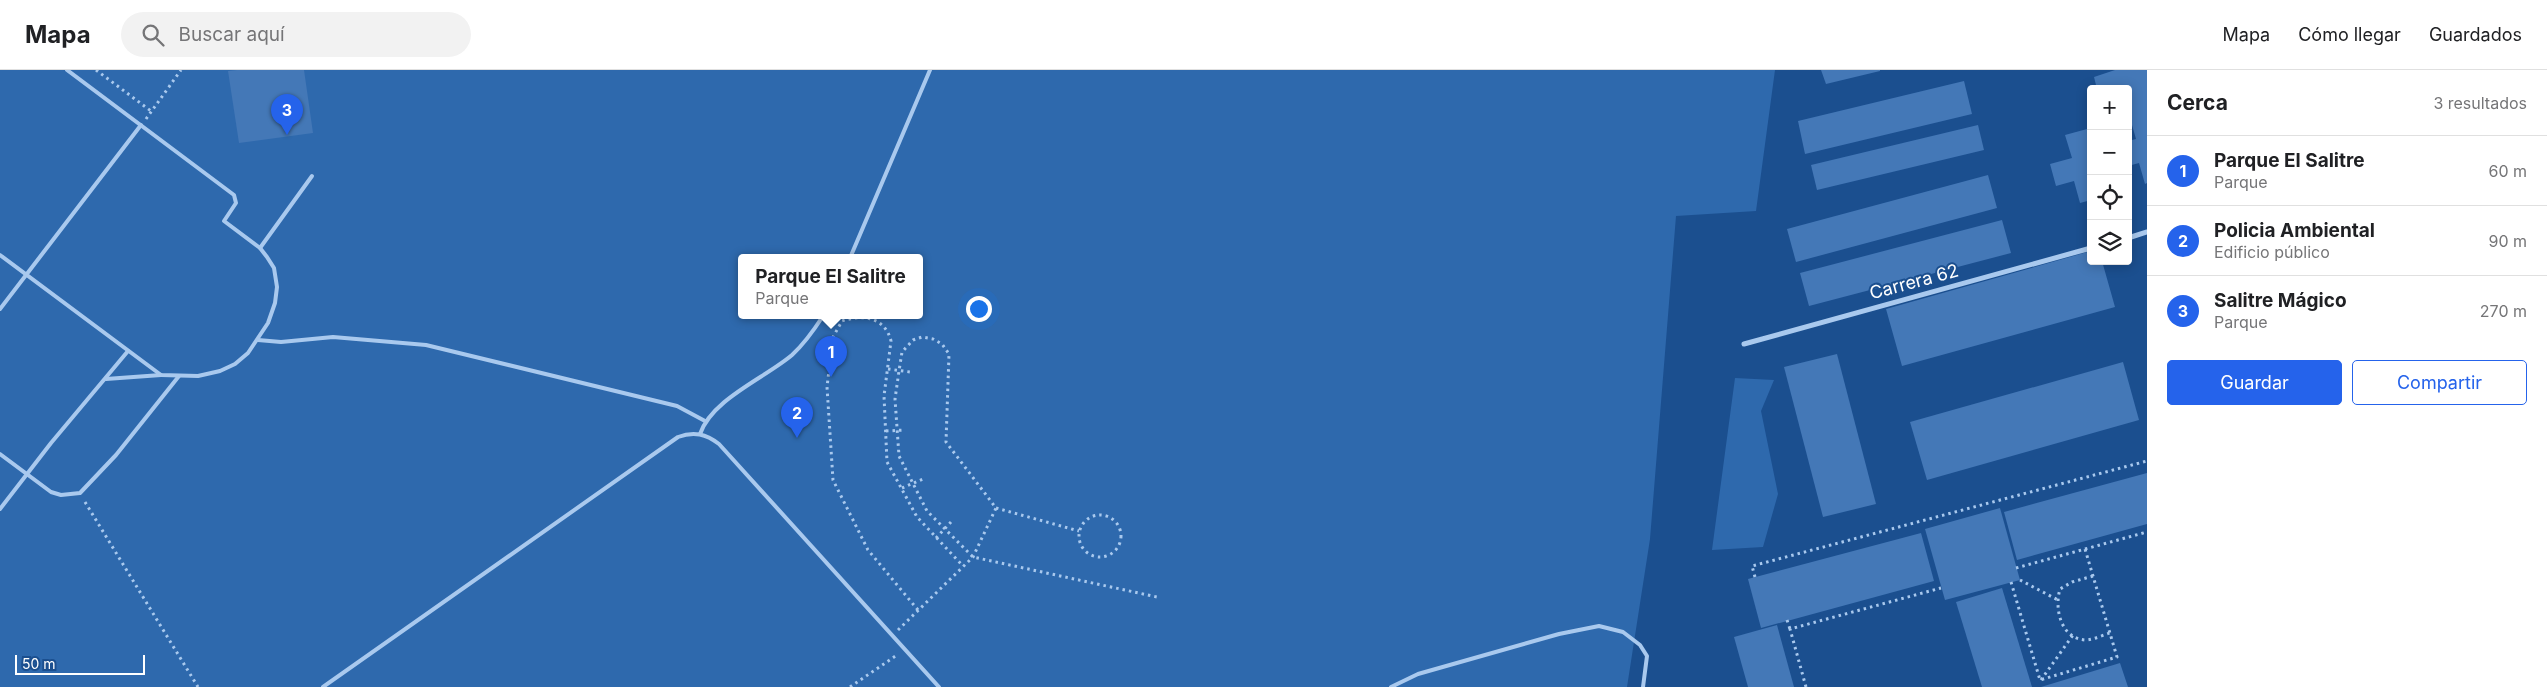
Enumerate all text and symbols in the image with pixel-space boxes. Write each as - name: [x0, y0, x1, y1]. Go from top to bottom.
- search box: [121, 12, 471, 57]
- text: Mapa: [25, 20, 91, 49]
- icon: search: [139, 21, 167, 49]
- text: Buscar aquí: [179, 23, 285, 46]
- text: Mapa: [2223, 24, 2270, 45]
- text: Cómo llegar: [2298, 24, 2401, 45]
- text: Guardados: [2429, 24, 2522, 45]
- map controls: [2087, 85, 2132, 265]
- button: +: [2087, 85, 2132, 130]
- text: Cerca: [2167, 90, 2228, 115]
- text: 3 resultados: [2433, 93, 2527, 113]
- pin: 3: [271, 94, 303, 135]
- button: −: [2087, 130, 2132, 175]
- text: Parque El Salitre: [2214, 149, 2365, 172]
- text: 1: [2180, 161, 2186, 181]
- text: 60 m: [2488, 161, 2527, 181]
- text: Parque: [2214, 172, 2268, 192]
- button: locate: [2087, 175, 2132, 220]
- text: Policia Ambiental: [2214, 219, 2375, 242]
- button: layers: [2087, 220, 2132, 265]
- text: 2: [2178, 231, 2188, 251]
- text: 90 m: [2488, 231, 2527, 251]
- text: Edificio público: [2214, 242, 2330, 262]
- popup: [738, 254, 923, 319]
- street label: Carrera 62: [1867, 260, 1961, 303]
- text: Parque El Salitre: [755, 265, 906, 288]
- text: Parque: [755, 288, 809, 308]
- text: Salitre Mágico: [2214, 289, 2347, 312]
- your location: [966, 296, 992, 322]
- text: 3: [2178, 301, 2188, 321]
- text: 270 m: [2480, 301, 2527, 321]
- text: Parque: [2214, 312, 2268, 332]
- pin: 1: [815, 336, 847, 377]
- button: Guardar: [2167, 360, 2342, 405]
- button: Compartir: [2352, 360, 2527, 405]
- pin: 2: [781, 397, 813, 438]
- scale bar: [15, 652, 145, 675]
- text: 50 m: [22, 655, 56, 672]

